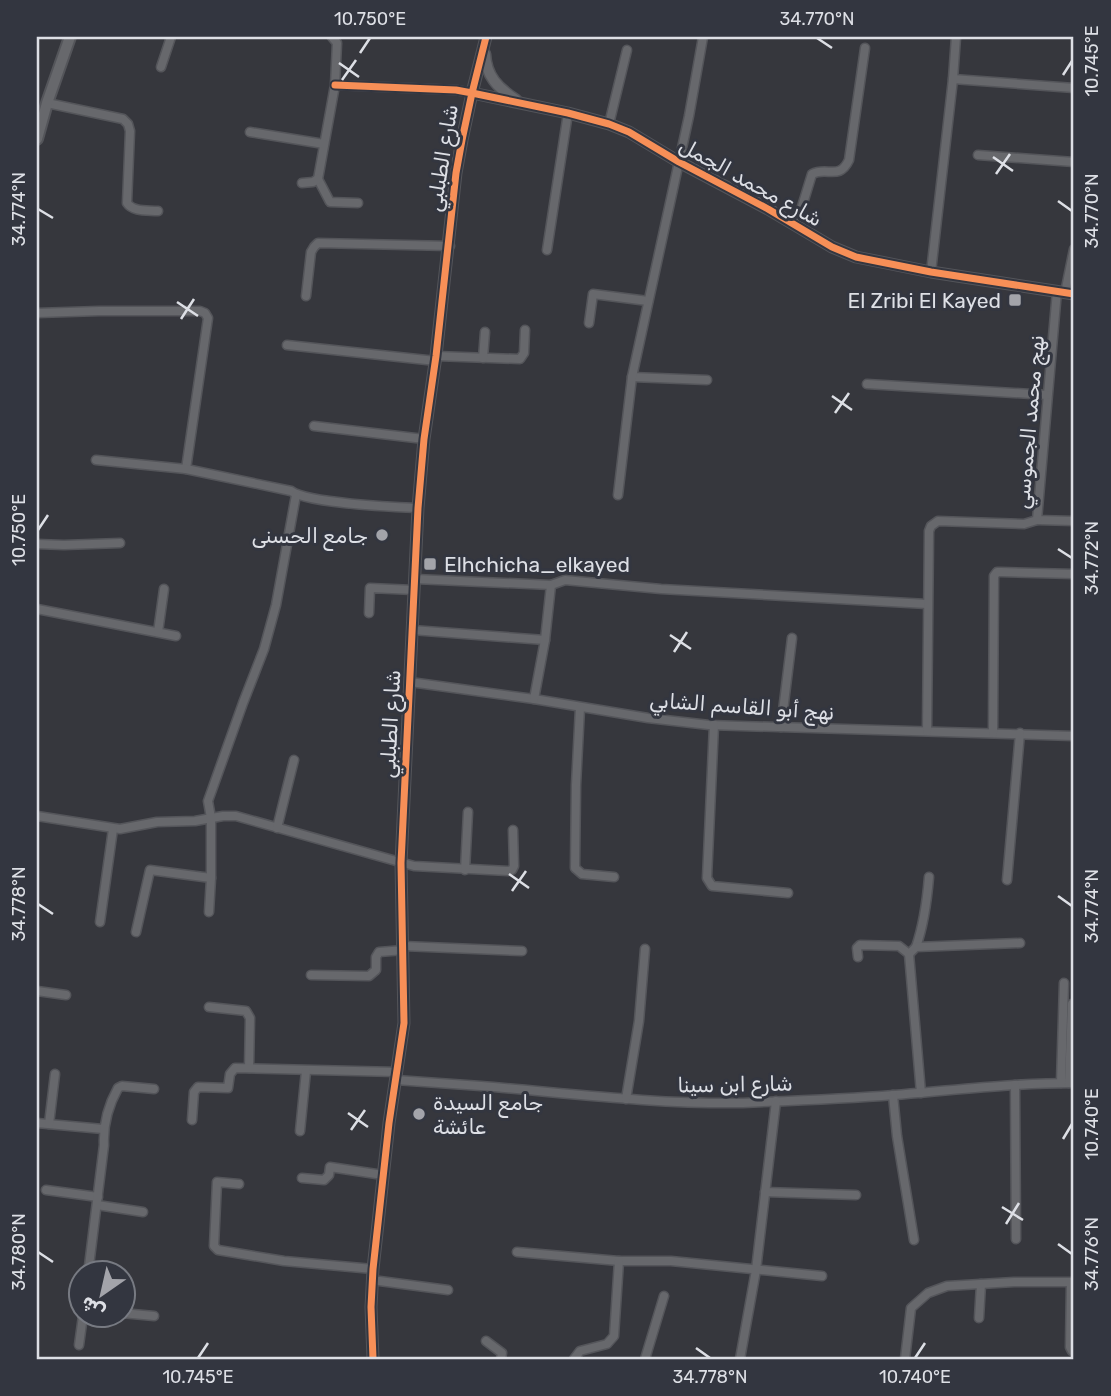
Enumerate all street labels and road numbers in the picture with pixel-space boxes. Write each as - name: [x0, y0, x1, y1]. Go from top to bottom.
- street label: شارع الطبلبي: [421, 102, 467, 214]
- street label: شارع محمد الجمل: [674, 132, 827, 233]
- street label: نهج محمد الجموسي: [1009, 334, 1053, 511]
- street label: شارع الطبلبي: [375, 669, 409, 779]
- street label: نهج أبو القاسم الشابي: [648, 687, 835, 729]
- street label: شارع ابن سينا: [677, 1070, 793, 1100]

